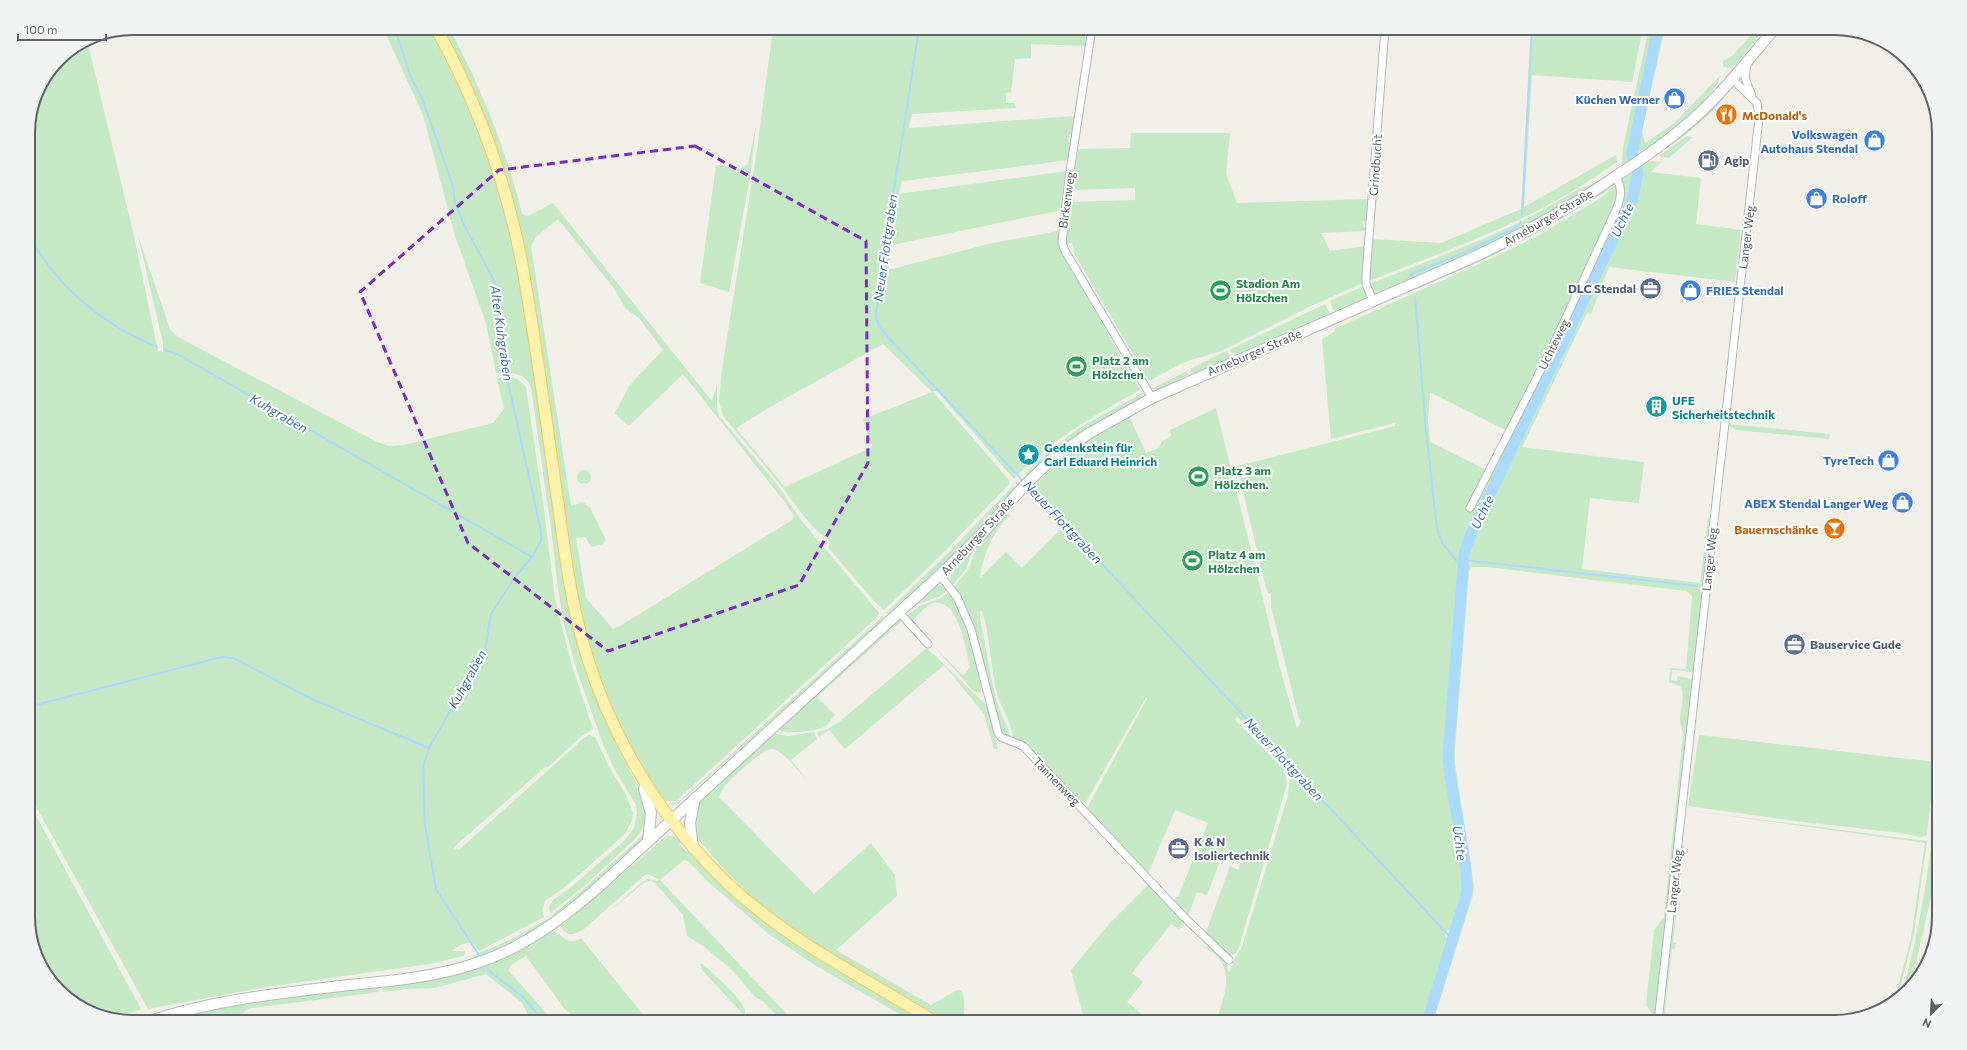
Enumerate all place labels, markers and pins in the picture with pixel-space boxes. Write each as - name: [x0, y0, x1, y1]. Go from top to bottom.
- shop icon: Küchen Werner: [1662, 86, 1688, 112]
- place label: Küchen Werner: [1575, 92, 1660, 106]
- restaurant icon: McDonald's: [1713, 102, 1739, 128]
- place label: McDonald's: [1742, 108, 1808, 122]
- place label: Volkswagen Autohaus Stendal: [1760, 127, 1858, 155]
- shop icon: Volkswagen Autohaus Stendal: [1861, 128, 1887, 154]
- fuel station icon: Agip: [1695, 147, 1721, 173]
- place label: Agip: [1724, 153, 1749, 167]
- shop icon: Roloff: [1804, 185, 1830, 211]
- place label: Roloff: [1832, 191, 1867, 205]
- office icon: DLC Stendal: [1638, 275, 1664, 301]
- place label: Stadion Am Hölzchen: [1236, 276, 1300, 304]
- sports icon: Stadion Am Hölzchen: [1208, 277, 1234, 303]
- shop icon: FRIES Stendal: [1677, 277, 1703, 303]
- place label: DLC Stendal: [1568, 281, 1636, 295]
- place label: FRIES Stendal: [1706, 283, 1784, 297]
- place label: Platz 2 am Hölzchen: [1092, 353, 1149, 381]
- sports icon: Platz 2 am Hölzchen: [1064, 354, 1090, 380]
- place label: UFE Sicherheitstechnik: [1672, 393, 1775, 421]
- building icon: UFE Sicherheitstechnik: [1643, 394, 1669, 420]
- place label: Gedenkstein für Carl Eduard Heinrich: [1044, 440, 1157, 468]
- place icon: Gedenkstein für Carl Eduard Heinrich: [1015, 441, 1041, 467]
- shop icon: TyreTech: [1876, 447, 1902, 473]
- place label: TyreTech: [1823, 453, 1874, 467]
- place label: Platz 3 am Hölzchen.: [1214, 463, 1271, 491]
- sports icon: Platz 3 am Hölzchen.: [1185, 464, 1211, 490]
- shop icon: ABEX Stendal Langer Weg: [1890, 490, 1916, 516]
- place label: ABEX Stendal Langer Weg: [1744, 496, 1888, 510]
- bar icon: Bauernschänke: [1821, 516, 1847, 542]
- place label: Bauernschänke: [1734, 522, 1818, 536]
- place label: Platz 4 am Hölzchen: [1208, 547, 1265, 575]
- sports icon: Platz 4 am Hölzchen: [1179, 548, 1205, 574]
- office icon: Bauservice Gude: [1781, 631, 1807, 657]
- place label: Bauservice Gude: [1810, 637, 1901, 651]
- place label: K & N Isoliertechnik: [1194, 834, 1270, 862]
- office icon: K & N Isoliertechnik: [1165, 835, 1191, 861]

